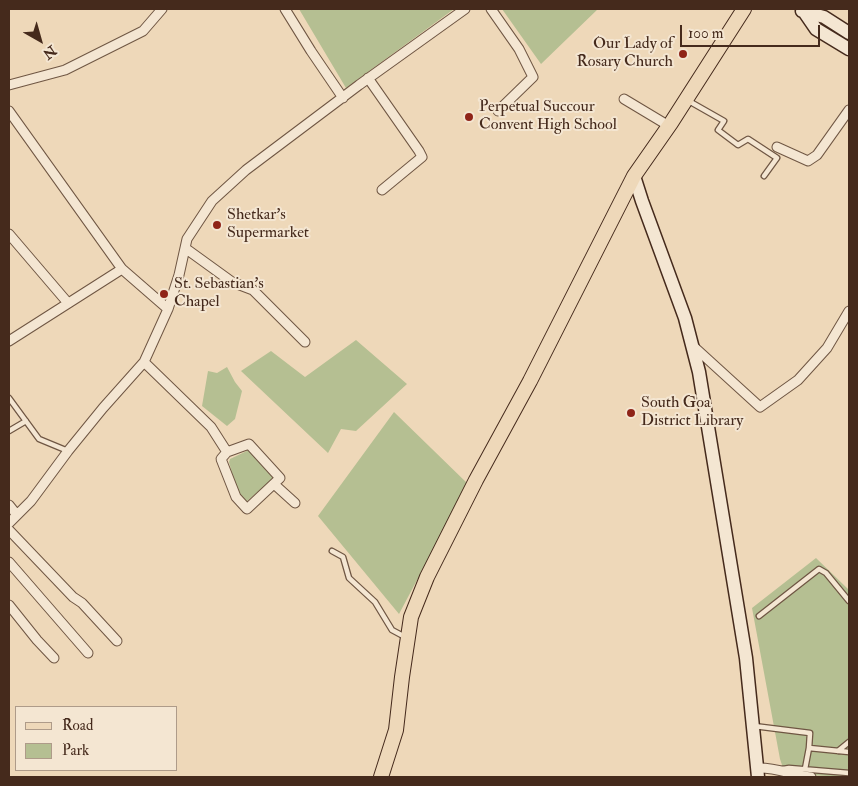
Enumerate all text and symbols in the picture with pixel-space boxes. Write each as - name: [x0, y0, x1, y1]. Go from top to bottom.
- north arrow: [15, 15, 65, 65]
- scale bar: [683, 15, 823, 47]
- text: 100 m: [688, 24, 723, 43]
- place label: Our Lady of Rosary Church: [577, 35, 673, 73]
- text: N: [39, 42, 60, 63]
- marker: Our Lady of Rosary Church: [677, 48, 689, 60]
- place label: Perpetual Succour Convent High School: [479, 98, 617, 136]
- marker: Perpetual Succour Convent High School: [463, 111, 475, 123]
- place label: Shetkar's Supermarket: [227, 206, 309, 244]
- marker: Shetkar's Supermarket: [211, 219, 223, 231]
- place label: St. Sebastian's Chapel: [174, 275, 264, 313]
- marker: St. Sebastian's Chapel: [158, 288, 170, 300]
- place label: South Goa District Library: [641, 394, 743, 432]
- marker: South Goa District Library: [625, 407, 637, 419]
- legend: [15, 706, 178, 771]
- text: Road: [62, 716, 93, 735]
- text: Park: [62, 741, 89, 760]

